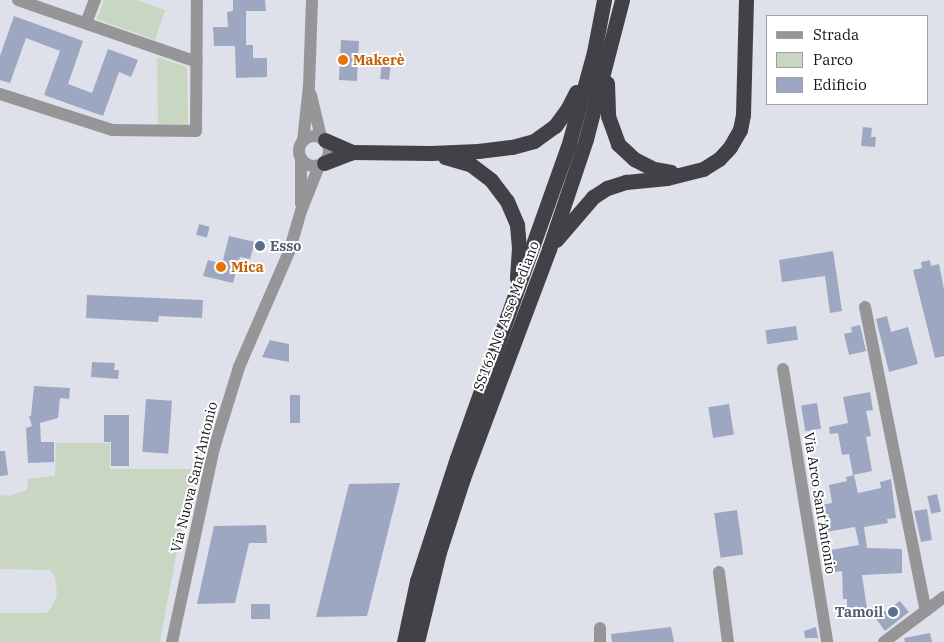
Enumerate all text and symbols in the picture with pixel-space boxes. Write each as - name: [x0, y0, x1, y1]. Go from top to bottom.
- legend: [766, 15, 929, 105]
- text: Strada: [813, 25, 859, 44]
- text: Parco: [813, 50, 853, 69]
- place label: Makerè: [353, 52, 405, 68]
- marker: Makerè: [337, 54, 349, 66]
- text: Edificio: [813, 75, 867, 94]
- place label: Esso: [270, 238, 301, 254]
- street label: SS162 NC Asse Mediano: [470, 239, 542, 393]
- marker: Esso: [254, 240, 266, 252]
- place label: Mica: [231, 259, 264, 275]
- marker: Mica: [215, 261, 227, 273]
- street label: Via Nuova Sant'Antonio: [167, 400, 221, 554]
- street label: Via Arco Sant'Antonio: [801, 431, 839, 575]
- place label: Tamoil: [835, 604, 883, 620]
- marker: Tamoil: [887, 606, 899, 618]

